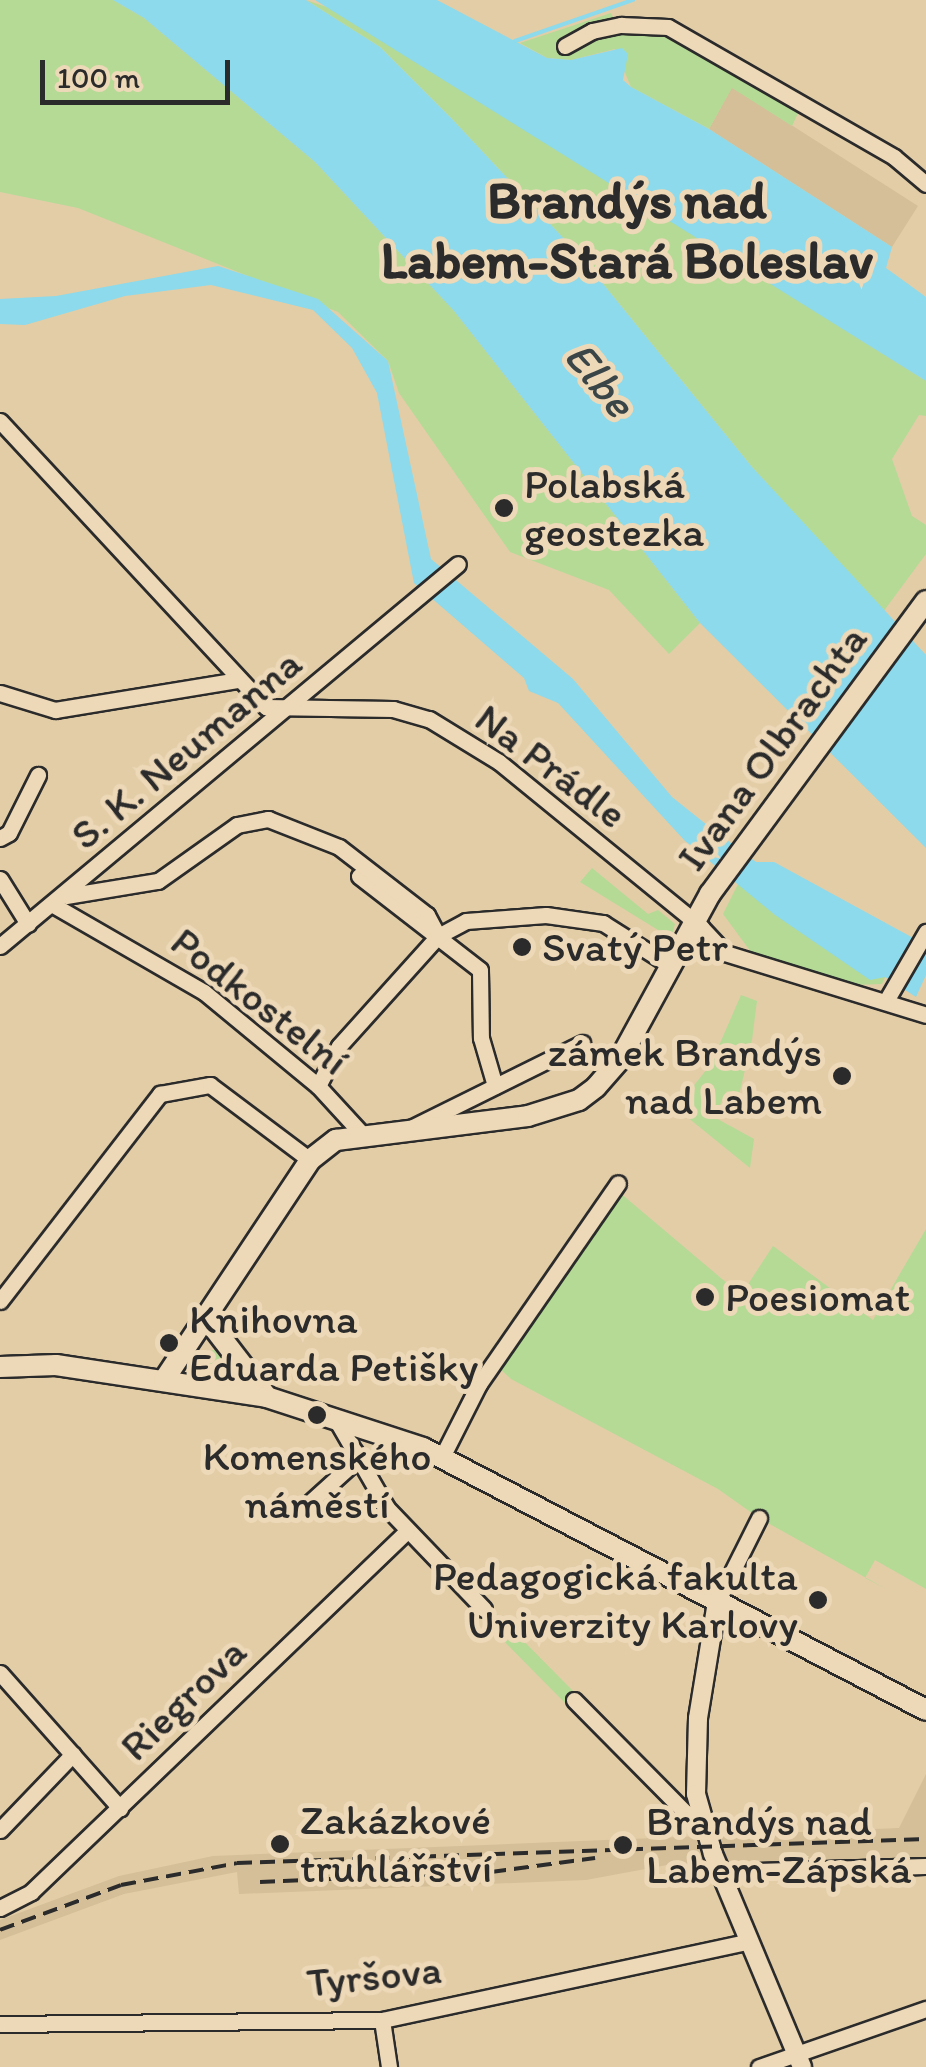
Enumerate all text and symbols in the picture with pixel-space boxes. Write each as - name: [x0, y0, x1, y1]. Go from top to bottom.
- scale bar: [45, 40, 235, 102]
- text: 100 m: [57, 59, 140, 96]
- district label: Brandýs nad Labem-Stará Boleslav: [381, 170, 873, 292]
- water label: Elbe: [553, 330, 647, 428]
- place label: Polabská geostezka: [524, 459, 704, 558]
- marker: Polabská geostezka: [493, 497, 515, 519]
- street label: Ivana Olbrachta: [666, 616, 878, 880]
- street label: S. K. Neumanna: [60, 638, 312, 860]
- street label: Na Prádle: [465, 693, 637, 839]
- street label: Podkostelní: [161, 916, 359, 1086]
- place label: Svatý Petr: [542, 922, 726, 972]
- marker: Svatý Petr: [511, 936, 533, 958]
- place label: zámek Brandýs nad Labem: [546, 1027, 822, 1126]
- marker: zámek Brandýs nad Labem: [831, 1065, 853, 1087]
- place label: Poesiomat: [725, 1272, 910, 1322]
- marker: Poesiomat: [694, 1286, 716, 1308]
- place label: Knihovna Eduarda Petišky: [189, 1294, 478, 1392]
- marker: Knihovna Eduarda Petišky: [158, 1332, 180, 1354]
- marker: Komenského náměstí: [306, 1404, 328, 1426]
- place label: Komenského náměstí: [202, 1431, 432, 1530]
- place label: Pedagogická fakulta Univerzity Karlovy: [433, 1551, 798, 1650]
- marker: Pedagogická fakulta Univerzity Karlovy: [807, 1589, 829, 1611]
- street label: Riegrova: [109, 1627, 257, 1771]
- place label: Zakázkové truhlářství: [300, 1795, 492, 1894]
- place label: Brandýs nad Labem-Zápská: [646, 1796, 912, 1894]
- marker: Brandýs nad Labem-Zápská: [610, 1832, 636, 1858]
- marker: Zakázkové truhlářství: [269, 1833, 291, 1855]
- street label: Tyršova: [304, 1944, 444, 2008]

